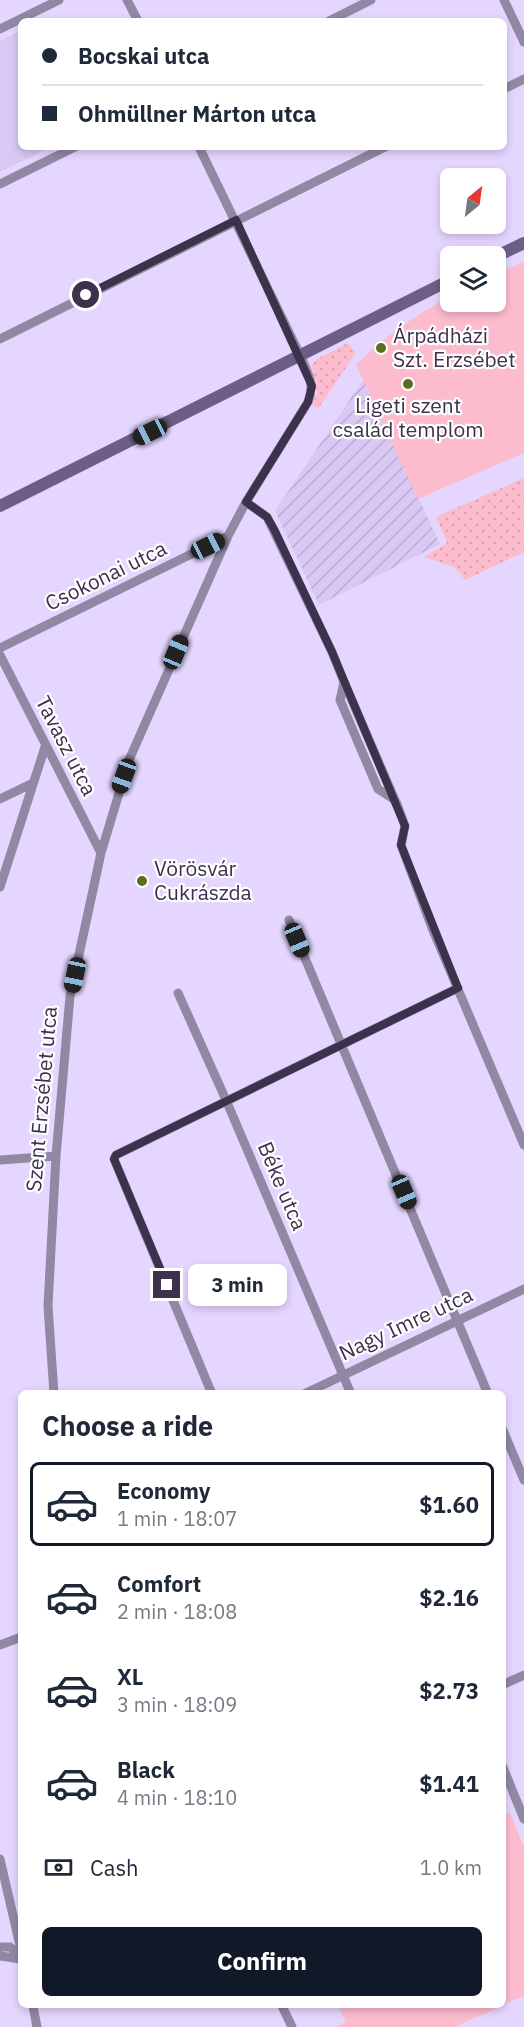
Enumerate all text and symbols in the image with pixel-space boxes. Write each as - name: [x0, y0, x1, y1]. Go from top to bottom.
- text: Bocskai utca: [78, 41, 210, 70]
- text: Ohmüllner Márton utca: [78, 99, 316, 128]
- north arrow: [440, 168, 506, 234]
- map controls: [440, 168, 506, 312]
- button: layers: [440, 246, 506, 312]
- route start: [72, 281, 99, 308]
- place label: Árpádházi Szt. Erzsébet: [393, 321, 516, 373]
- marker: Árpádházi Szt. Erzsébet: [374, 341, 388, 355]
- marker: Ligeti szent család templom: [401, 377, 415, 391]
- place label: Ligeti szent család templom: [332, 391, 484, 443]
- car: [130, 416, 170, 448]
- car: [188, 530, 228, 562]
- street label: Csokonai utca: [40, 534, 171, 617]
- car: [161, 632, 191, 672]
- street label: Tavasz utca: [30, 691, 104, 800]
- car: [109, 756, 139, 796]
- place label: Vörösvár Cukrászda: [154, 854, 252, 906]
- marker: Vörösvár Cukrászda: [135, 874, 149, 888]
- car: [282, 920, 312, 960]
- car: [62, 956, 88, 994]
- street label: Szent Erzsébet utca: [19, 1005, 63, 1193]
- street label: Béke utca: [252, 1137, 314, 1234]
- car: [389, 1172, 419, 1212]
- callout: 3 min: [188, 1264, 287, 1306]
- route end: [153, 1271, 180, 1298]
- text: 3 min: [211, 1271, 264, 1298]
- street label: Nagy Imre utca: [334, 1280, 477, 1366]
- text: Choose a ride: [42, 1408, 213, 1443]
- text: Economy: [117, 1476, 211, 1505]
- icon: car: [45, 1477, 99, 1531]
- text: $1.60: [419, 1490, 479, 1519]
- text: 1 min · 18:07: [117, 1505, 237, 1532]
- text: Comfort: [117, 1569, 201, 1598]
- icon: car: [45, 1570, 99, 1624]
- text: $2.16: [419, 1583, 479, 1612]
- text: 2 min · 18:08: [117, 1598, 237, 1625]
- text: XL: [117, 1662, 143, 1691]
- icon: car: [45, 1663, 99, 1717]
- text: $2.73: [419, 1676, 479, 1705]
- text: 3 min · 18:09: [117, 1691, 237, 1718]
- text: Black: [117, 1755, 175, 1784]
- icon: car: [45, 1756, 99, 1810]
- text: $1.41: [419, 1769, 479, 1798]
- text: 4 min · 18:10: [117, 1784, 237, 1811]
- icon: cash: [42, 1851, 75, 1884]
- text: Cash: [90, 1853, 139, 1882]
- text: 1.0 km: [420, 1854, 482, 1881]
- button: Confirm: [42, 1927, 482, 1996]

